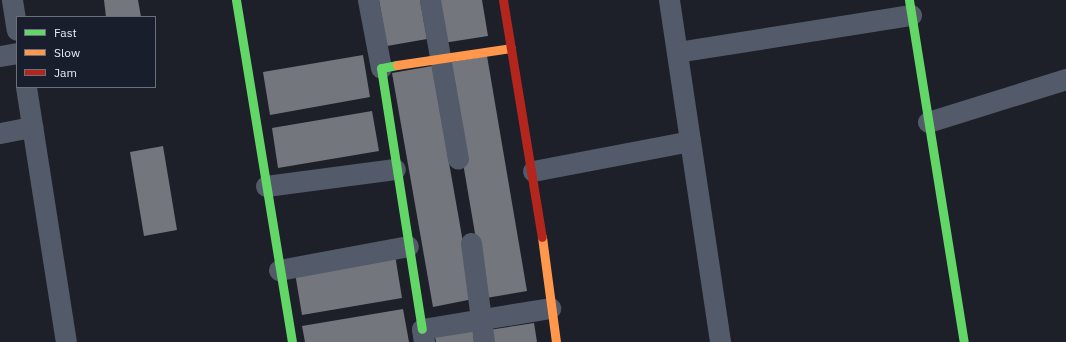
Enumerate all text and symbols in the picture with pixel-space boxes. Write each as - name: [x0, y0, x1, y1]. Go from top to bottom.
- legend: [16, 16, 156, 88]
- text: Fast: [54, 25, 77, 40]
- text: Slow: [54, 45, 80, 60]
- text: Jam: [54, 65, 77, 80]

